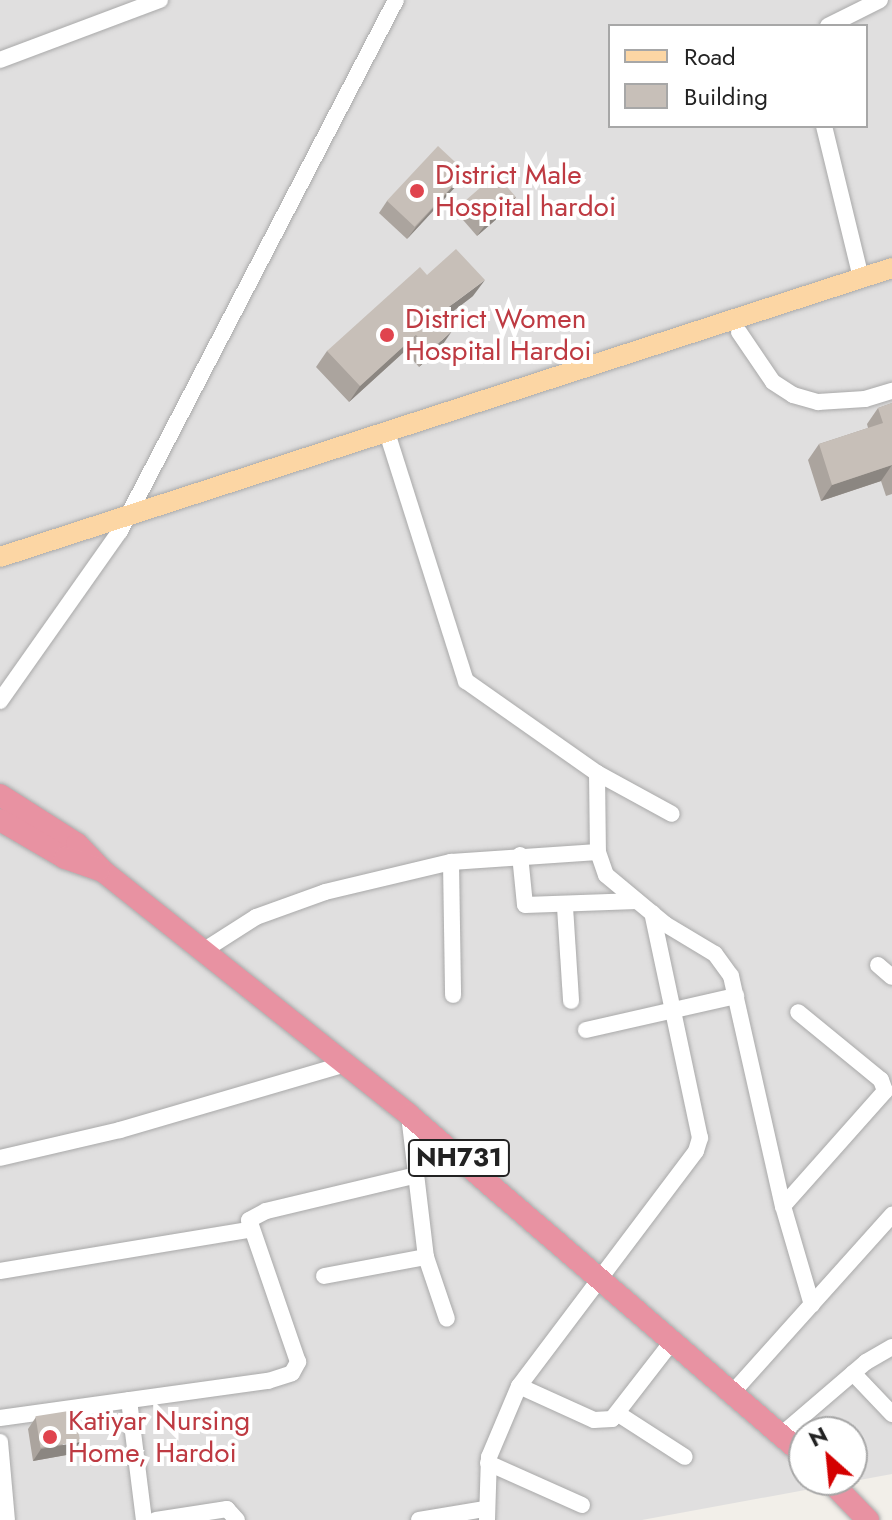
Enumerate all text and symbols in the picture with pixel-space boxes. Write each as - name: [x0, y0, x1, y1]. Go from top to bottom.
- legend: [608, 24, 868, 128]
- text: Road: [684, 39, 736, 74]
- text: Building: [684, 79, 768, 114]
- place label: District Male Hospital hardoi: [435, 158, 616, 224]
- marker: District Male Hospital hardoi: [406, 180, 428, 202]
- place label: District Women Hospital Hardoi: [405, 302, 591, 368]
- marker: District Women Hospital Hardoi: [376, 324, 398, 346]
- road number: NH731: [407, 1136, 511, 1180]
- place label: Katiyar Nursing Home, Hardoi: [68, 1404, 250, 1470]
- north arrow: [788, 1416, 868, 1496]
- text: N: [803, 1418, 833, 1455]
- marker: Katiyar Nursing Home, Hardoi: [39, 1426, 61, 1448]

